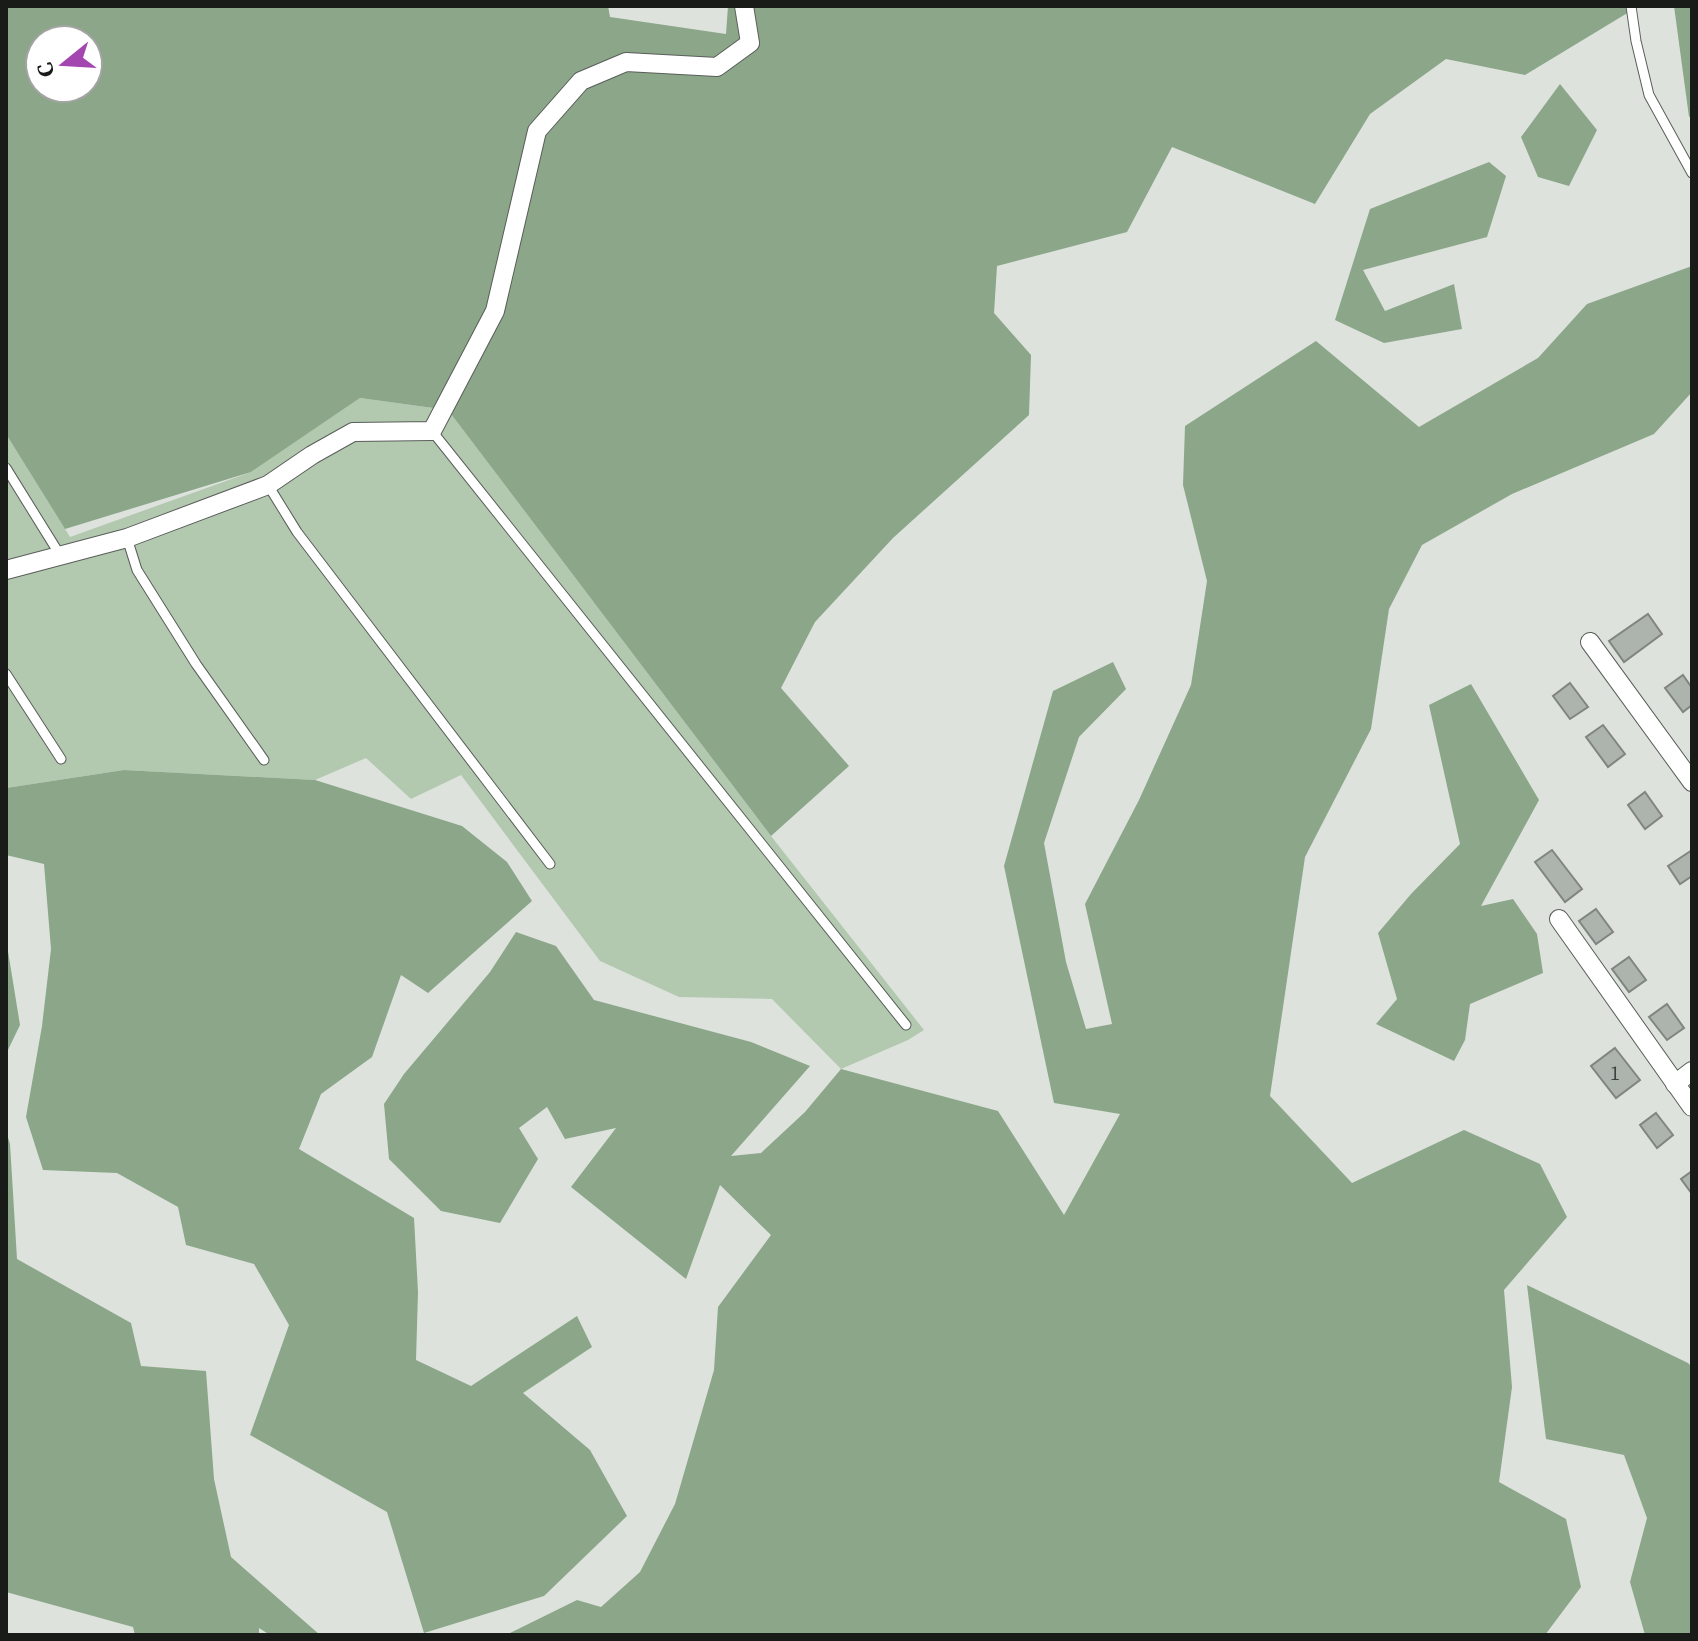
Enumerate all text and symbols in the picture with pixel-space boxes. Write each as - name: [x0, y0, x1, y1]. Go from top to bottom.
- north arrow: [24, 24, 104, 104]
- text: С: [29, 59, 61, 81]
- house number: 1: [1610, 1059, 1620, 1087]

